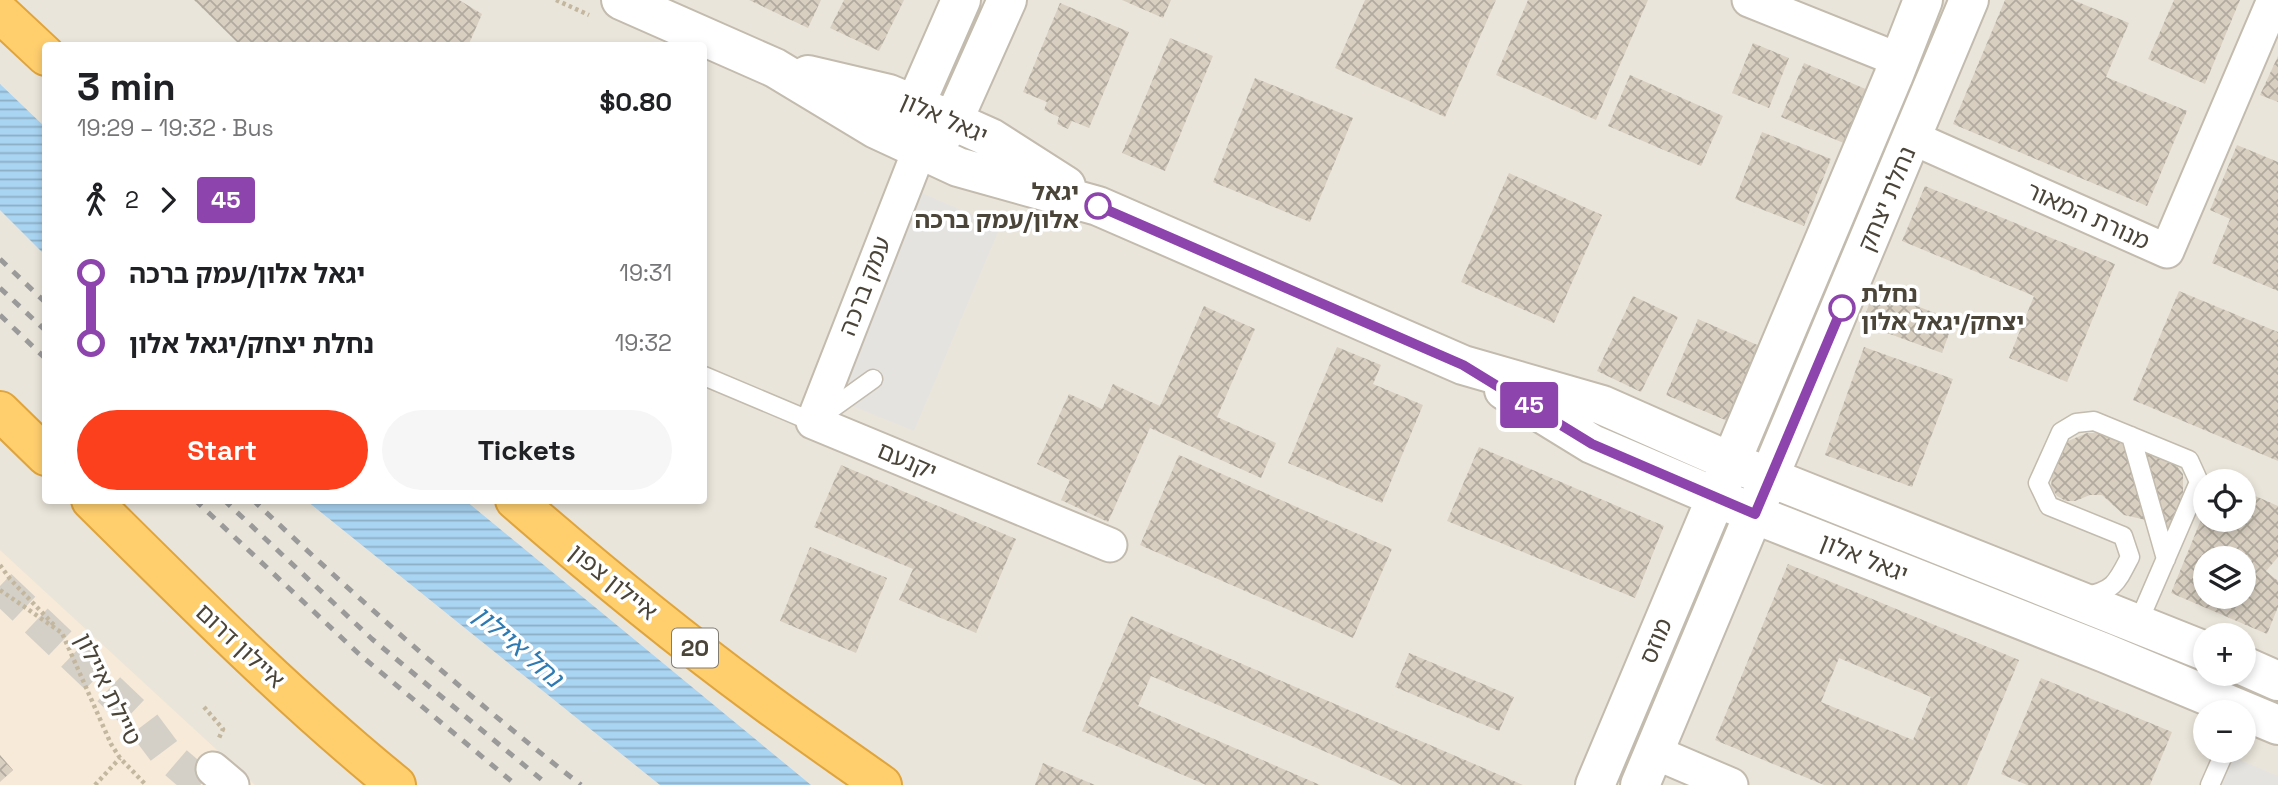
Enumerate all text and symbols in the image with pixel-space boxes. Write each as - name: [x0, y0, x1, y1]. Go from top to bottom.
- text: 3 min: [77, 63, 176, 111]
- text: $0.80: [600, 85, 672, 119]
- street label: יגאל אלון: [896, 85, 993, 151]
- text: 19:29 – 19:32 · Bus: [77, 113, 274, 143]
- street label: נחלת יצחק: [1851, 142, 1923, 256]
- street label: מנורת המאור: [2022, 175, 2155, 257]
- place label: יגאל אלון/עמק ברכה: [914, 176, 1079, 235]
- icon: walk: [77, 181, 115, 219]
- icon: forward: [149, 181, 187, 219]
- text: 45: [211, 184, 241, 215]
- text: 2: [125, 185, 139, 215]
- marker: יגאל אלון/עמק ברכה: [1085, 193, 1111, 219]
- street label: עמק ברכה: [831, 232, 898, 340]
- text: יגאל אלון/עמק ברכה: [129, 257, 365, 291]
- text: 19:31: [619, 258, 672, 288]
- place label: נחלת יצחק/יגאל אלון: [1861, 278, 2024, 337]
- marker: נחלת יצחק/יגאל אלון: [1829, 295, 1855, 321]
- text: נחלת יצחק/יגאל אלון: [129, 327, 374, 361]
- text: 19:32: [615, 328, 672, 358]
- line badge: 45: [1498, 382, 1560, 428]
- text: 45: [1514, 389, 1544, 420]
- button: Start: [77, 410, 368, 490]
- button: Tickets: [382, 410, 672, 490]
- street label: יקנעם: [873, 434, 942, 487]
- map controls: [2193, 469, 2256, 763]
- button: locate: [2193, 469, 2256, 532]
- street label: יגאל אלון: [1816, 526, 1913, 589]
- street label: איילון צפון: [563, 537, 664, 627]
- button: layers: [2193, 546, 2256, 609]
- street label: איילון דרום: [189, 597, 291, 695]
- water label: נחל איילון: [466, 598, 572, 696]
- street label: מוזס: [1632, 613, 1679, 668]
- button: +: [2193, 623, 2256, 686]
- street label: טיילת איילון: [68, 628, 149, 750]
- road number: 20: [672, 628, 718, 668]
- button: −: [2193, 700, 2256, 763]

